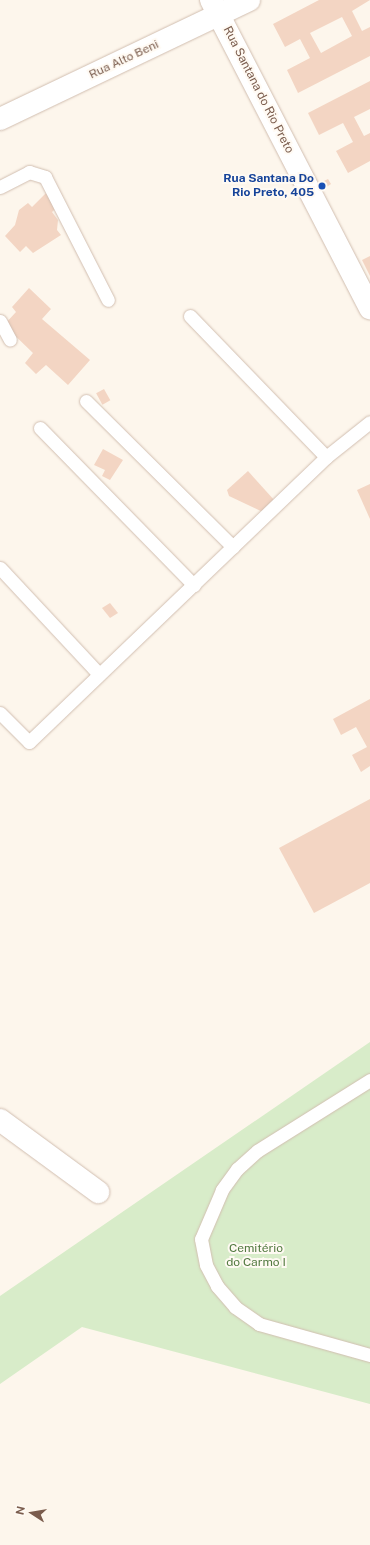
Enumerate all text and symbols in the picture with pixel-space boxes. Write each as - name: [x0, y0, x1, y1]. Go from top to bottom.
- street label: Rua Santana do Rio Preto: [220, 24, 296, 156]
- street label: Rua Alto Beni: [87, 38, 161, 82]
- place label: Rua Santana Do Rio Preto, 405: [223, 172, 314, 200]
- marker: Rua Santana Do Rio Preto, 405: [317, 181, 327, 191]
- park label: Cemitério do Carmo I: [226, 1242, 286, 1270]
- north arrow: [12, 1493, 52, 1533]
- text: N: [13, 1505, 27, 1516]

